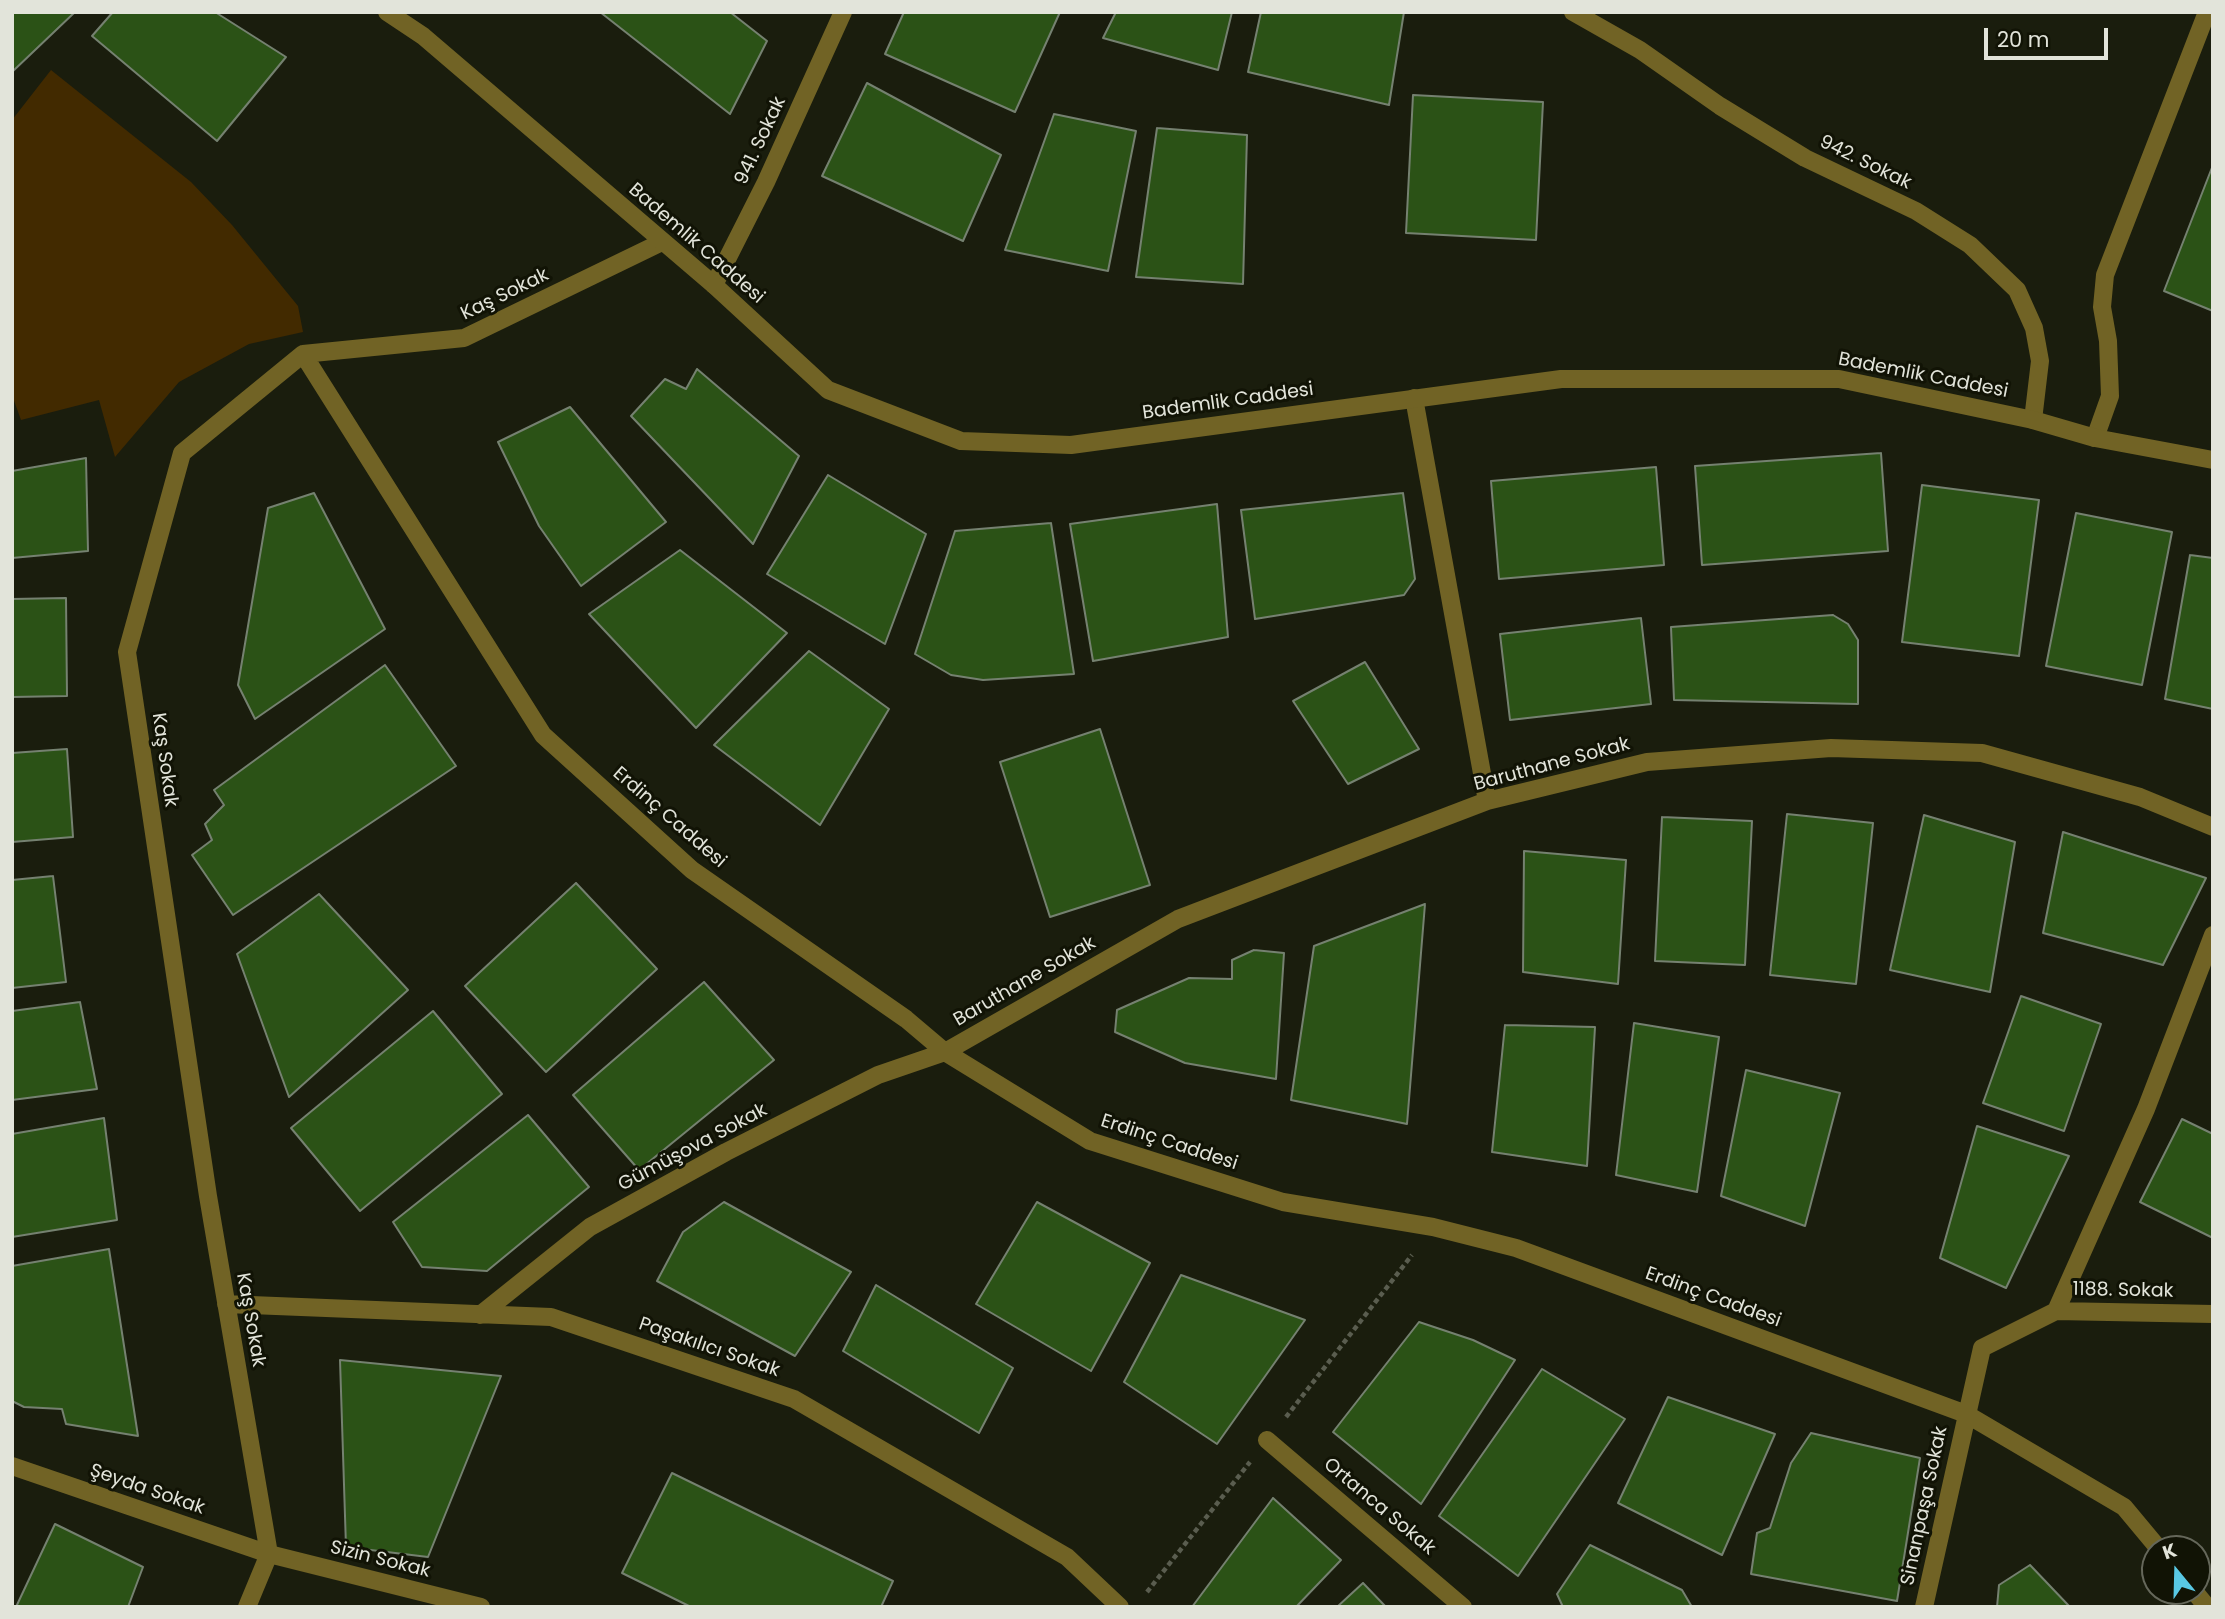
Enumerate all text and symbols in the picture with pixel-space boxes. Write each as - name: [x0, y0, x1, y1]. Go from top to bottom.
- scale bar: [1987, 14, 2111, 58]
- text: 20 m: [1997, 25, 2050, 54]
- street label: 941. Sokak: [731, 93, 791, 189]
- street label: 942. Sokak: [1815, 131, 1915, 195]
- street label: Bademlik Caddesi: [623, 179, 769, 309]
- street label: Kaş Sokak: [457, 264, 553, 326]
- street label: Bademlik Caddesi: [1836, 348, 2010, 404]
- street label: Bademlik Caddesi: [1141, 379, 1315, 425]
- street label: Kaş Sokak: [146, 711, 182, 809]
- street label: Baruthane Sokak: [1472, 733, 1632, 797]
- street label: Erdinç Caddesi: [608, 763, 730, 873]
- street label: Baruthane Sokak: [950, 932, 1100, 1032]
- street label: Gümüşova Sokak: [615, 1099, 771, 1197]
- street label: Erdinç Caddesi: [1098, 1110, 1240, 1176]
- street label: Erdinç Caddesi: [1642, 1263, 1784, 1333]
- street label: Kaş Sokak: [231, 1271, 269, 1369]
- street label: 1188. Sokak: [2072, 1279, 2174, 1303]
- street label: Paşakılıcı Sokak: [636, 1313, 782, 1383]
- street label: Sinanpaşa Sokak: [1897, 1424, 1953, 1588]
- street label: Ortanca Sokak: [1318, 1454, 1440, 1560]
- street label: Şeyda Sokak: [87, 1460, 207, 1520]
- north arrow: [2141, 1535, 2211, 1605]
- street label: Sizin Sokak: [328, 1537, 432, 1583]
- text: K: [2159, 1537, 2180, 1566]

